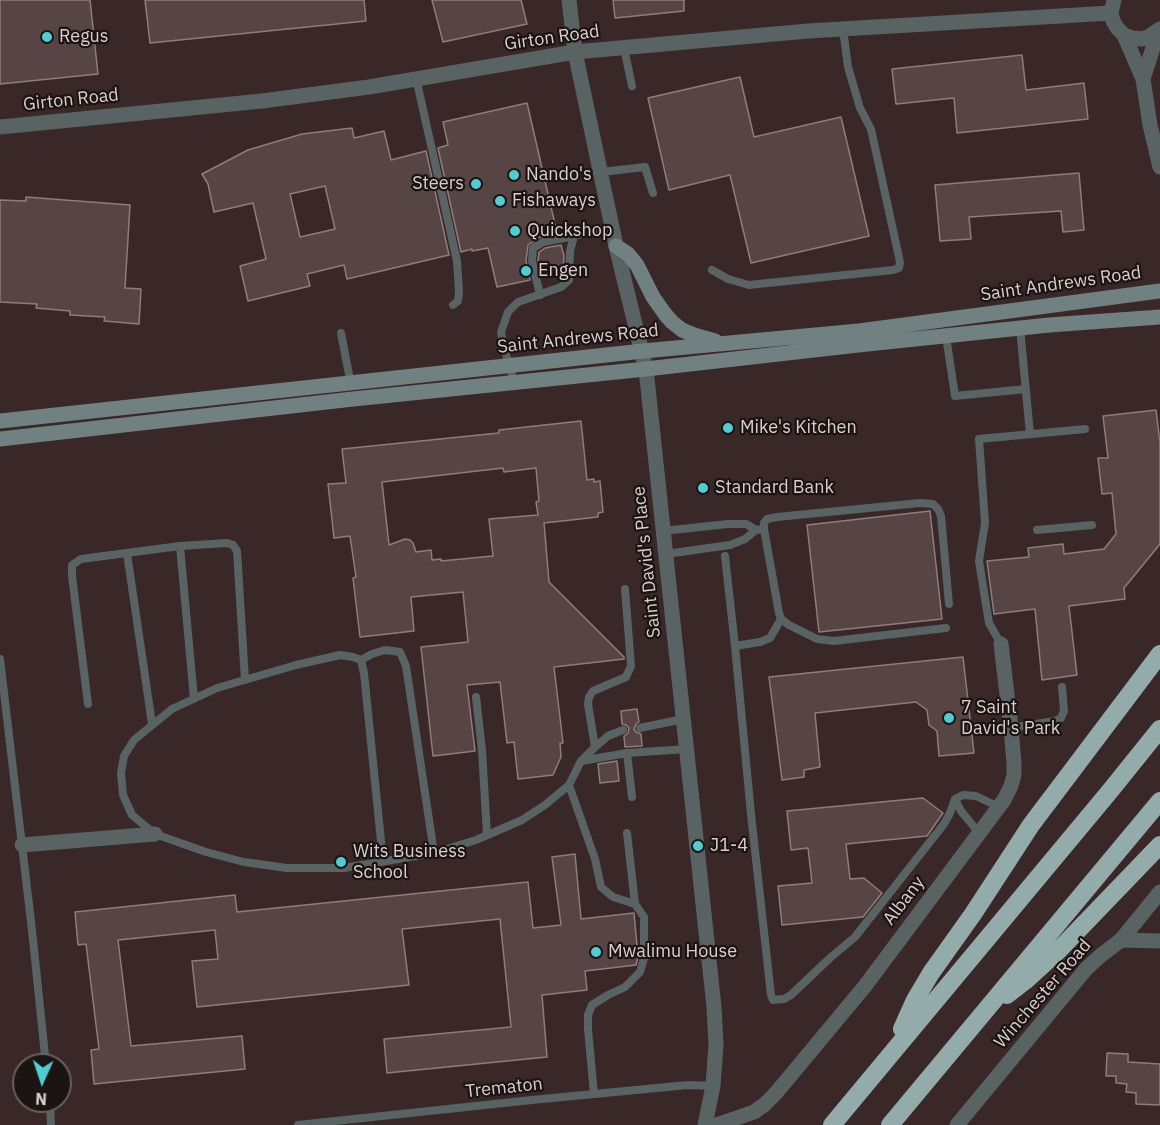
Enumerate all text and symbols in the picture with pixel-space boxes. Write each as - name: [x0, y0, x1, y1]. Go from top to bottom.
- street label: Girton Road: [503, 21, 601, 55]
- place label: Regus: [59, 26, 109, 48]
- marker: Regus: [40, 30, 54, 44]
- street label: Girton Road: [22, 84, 120, 116]
- place label: Nando's: [526, 164, 592, 186]
- marker: Nando's: [507, 168, 521, 182]
- place label: Steers: [412, 173, 464, 195]
- marker: Steers: [469, 177, 483, 191]
- place label: Fishaways: [512, 190, 596, 212]
- marker: Fishaways: [493, 194, 507, 208]
- place label: Quickshop: [527, 220, 612, 242]
- marker: Quickshop: [508, 224, 522, 238]
- place label: Engen: [538, 260, 588, 282]
- street label: Saint Andrews Road: [979, 262, 1143, 306]
- marker: Engen: [519, 264, 533, 278]
- street label: Saint Andrews Road: [496, 320, 660, 358]
- place label: Mike's Kitchen: [740, 417, 857, 439]
- marker: Mike's Kitchen: [721, 421, 735, 435]
- place label: Standard Bank: [715, 477, 834, 499]
- marker: Standard Bank: [696, 481, 710, 495]
- street label: Saint David's Place: [628, 485, 666, 639]
- place label: 7 Saint David's Park: [961, 697, 1060, 740]
- marker: 7 Saint David's Park: [942, 711, 956, 725]
- place label: J1-4: [710, 835, 748, 857]
- marker: J1-4: [691, 839, 705, 853]
- place label: Wits Business School: [353, 841, 466, 884]
- marker: Wits Business School: [334, 855, 348, 869]
- street label: Albany: [879, 872, 929, 930]
- street label: Winchester Road: [990, 935, 1096, 1053]
- place label: Mwalimu House: [608, 941, 737, 963]
- marker: Mwalimu House: [589, 945, 603, 959]
- north arrow: [12, 1053, 72, 1113]
- street label: Trematon: [464, 1073, 544, 1103]
- text: N: [35, 1089, 47, 1109]

